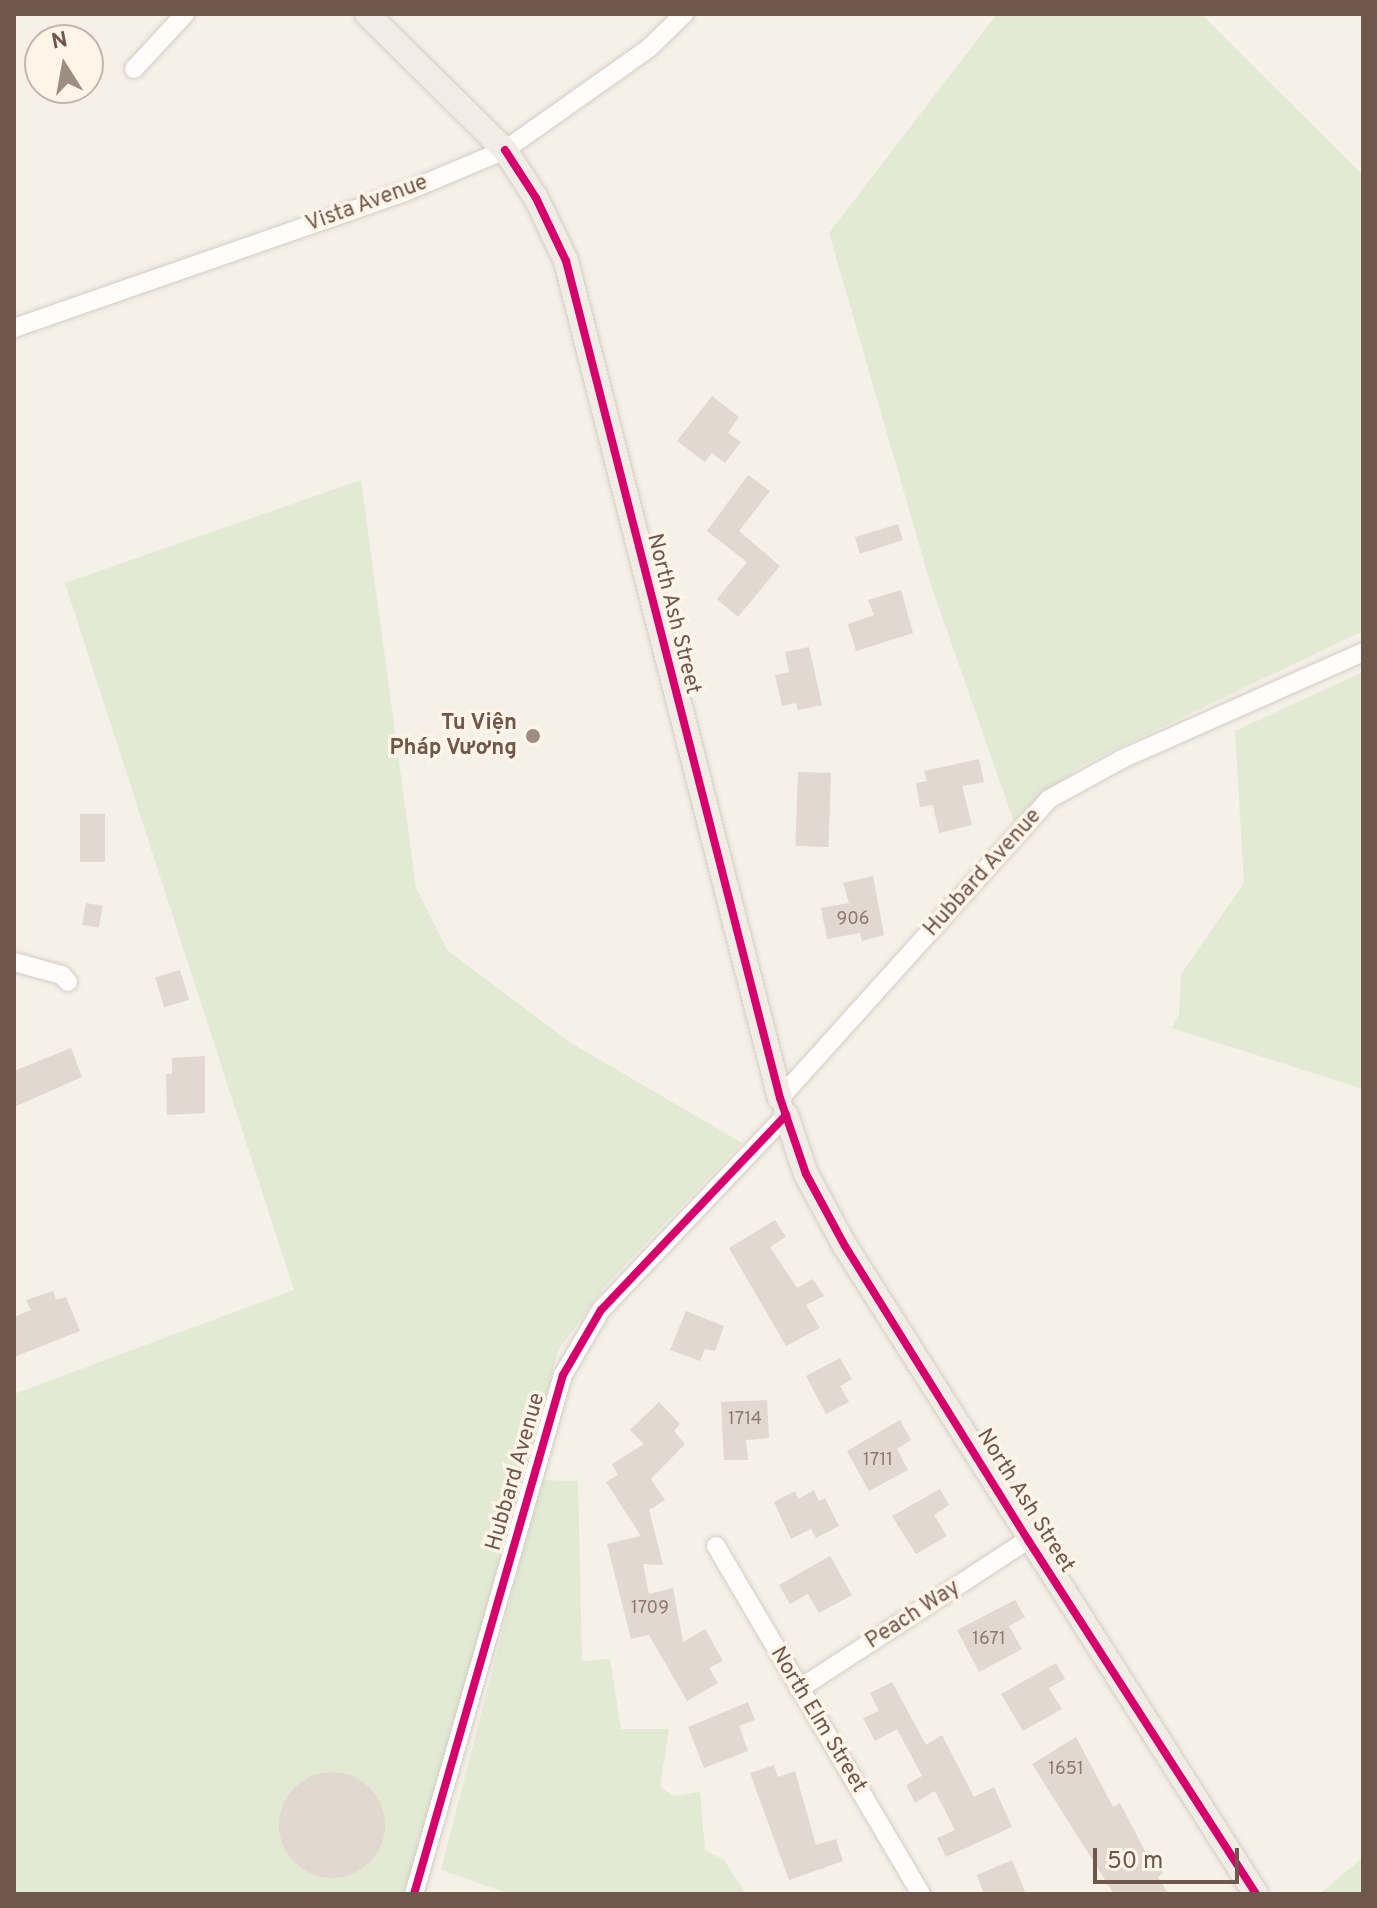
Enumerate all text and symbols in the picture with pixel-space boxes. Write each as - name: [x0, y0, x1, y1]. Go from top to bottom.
- north arrow: [24, 24, 104, 104]
- text: N: [49, 27, 70, 57]
- street label: Vista Avenue: [302, 170, 432, 238]
- street label: North Ash Street: [640, 531, 706, 697]
- place label: Tu Viện Pháp Vương: [389, 710, 517, 762]
- marker: Tu Viện Pháp Vương: [524, 727, 542, 745]
- street label: Hubbard Avenue: [918, 803, 1048, 943]
- house number: 906: [837, 909, 869, 931]
- street label: Hubbard Avenue: [481, 1390, 551, 1554]
- house number: 1714: [728, 1409, 762, 1431]
- street label: North Ash Street: [970, 1424, 1080, 1578]
- house number: 1711: [863, 1450, 893, 1472]
- street label: Peach Way: [861, 1575, 965, 1655]
- house number: 1709: [631, 1598, 669, 1620]
- house number: 1671: [972, 1629, 1006, 1651]
- street label: North Elm Street: [764, 1642, 872, 1798]
- house number: 1651: [1048, 1759, 1084, 1781]
- scale bar: [1097, 1832, 1243, 1882]
- text: 50 m: [1107, 1847, 1163, 1877]

